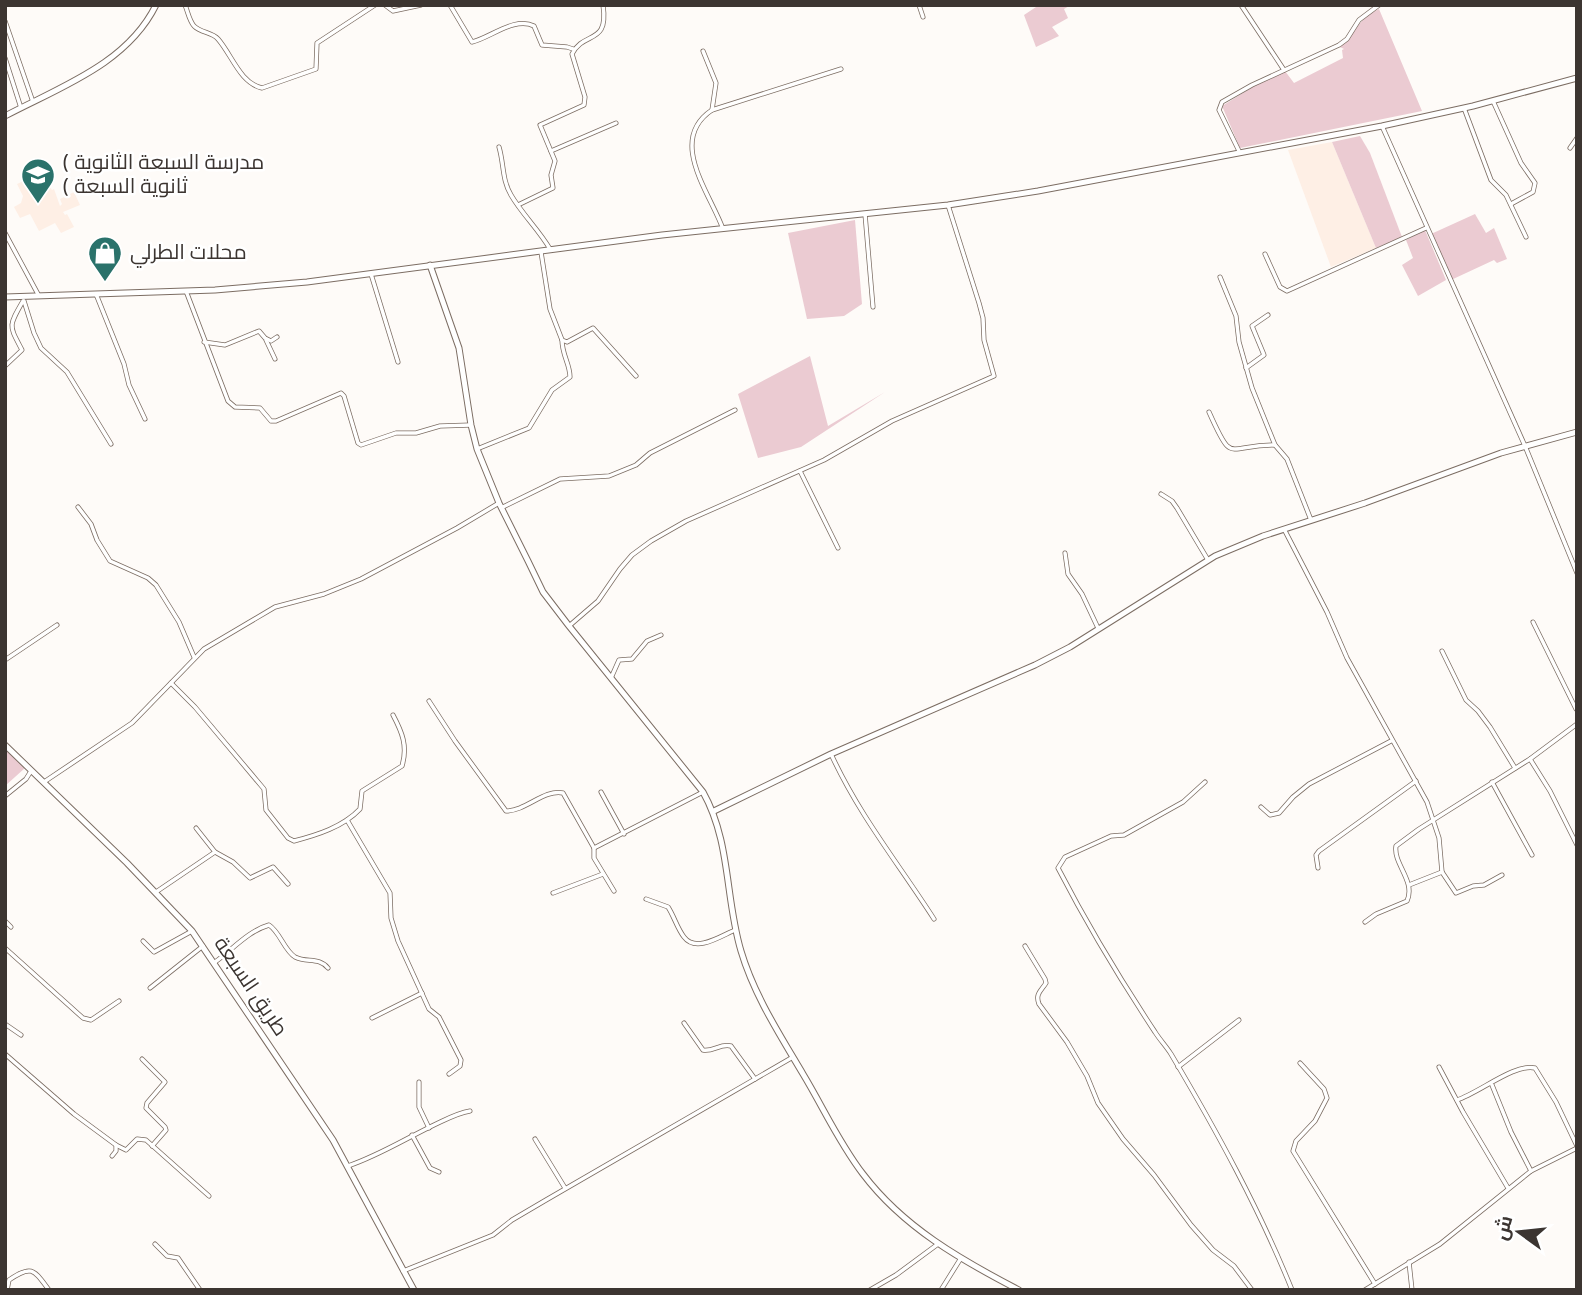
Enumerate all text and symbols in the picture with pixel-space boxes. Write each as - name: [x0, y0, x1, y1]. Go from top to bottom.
- place label: ( مدرسة السبعة الثانوية ( ثانوية السبعة: [62, 150, 264, 201]
- school or university icon: ( مدرسة السبعة الثانوية ( ثانوية السبعة: [19, 156, 57, 205]
- shop icon: محلات الطرلي: [86, 234, 124, 283]
- place label: محلات الطرلي: [130, 240, 247, 268]
- street label: طريق السبعة: [207, 932, 293, 1042]
- north arrow: [1484, 1197, 1554, 1267]
- text: ش: [1490, 1213, 1519, 1243]

